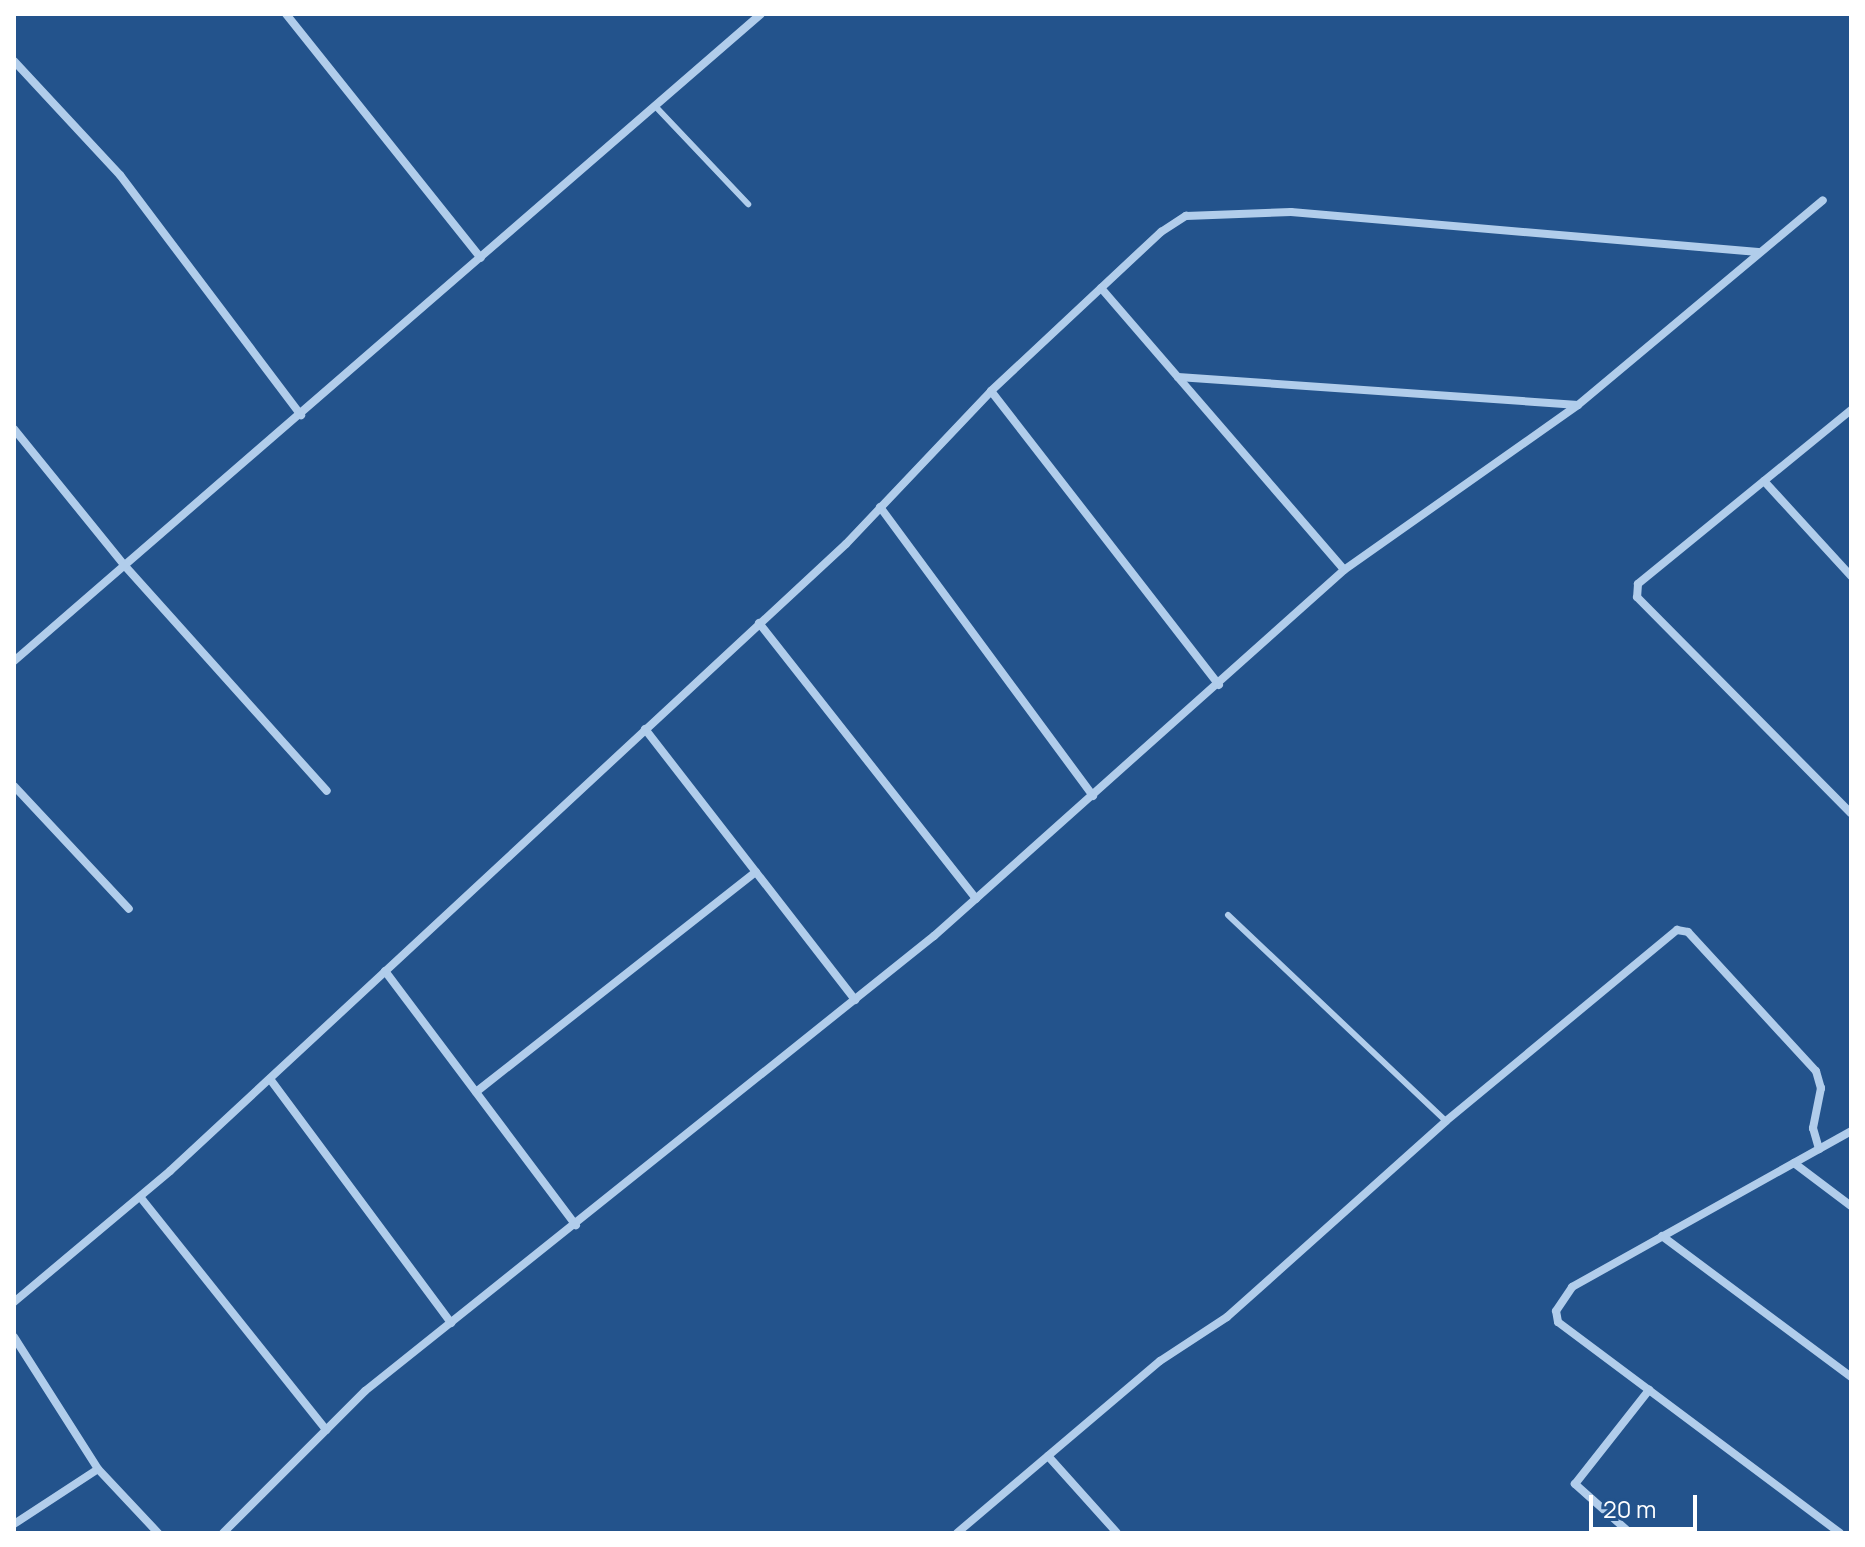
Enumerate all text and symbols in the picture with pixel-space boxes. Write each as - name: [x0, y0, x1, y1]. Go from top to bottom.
- scale bar: [1593, 1479, 1701, 1529]
- text: 20 m: [1603, 1492, 1656, 1525]

